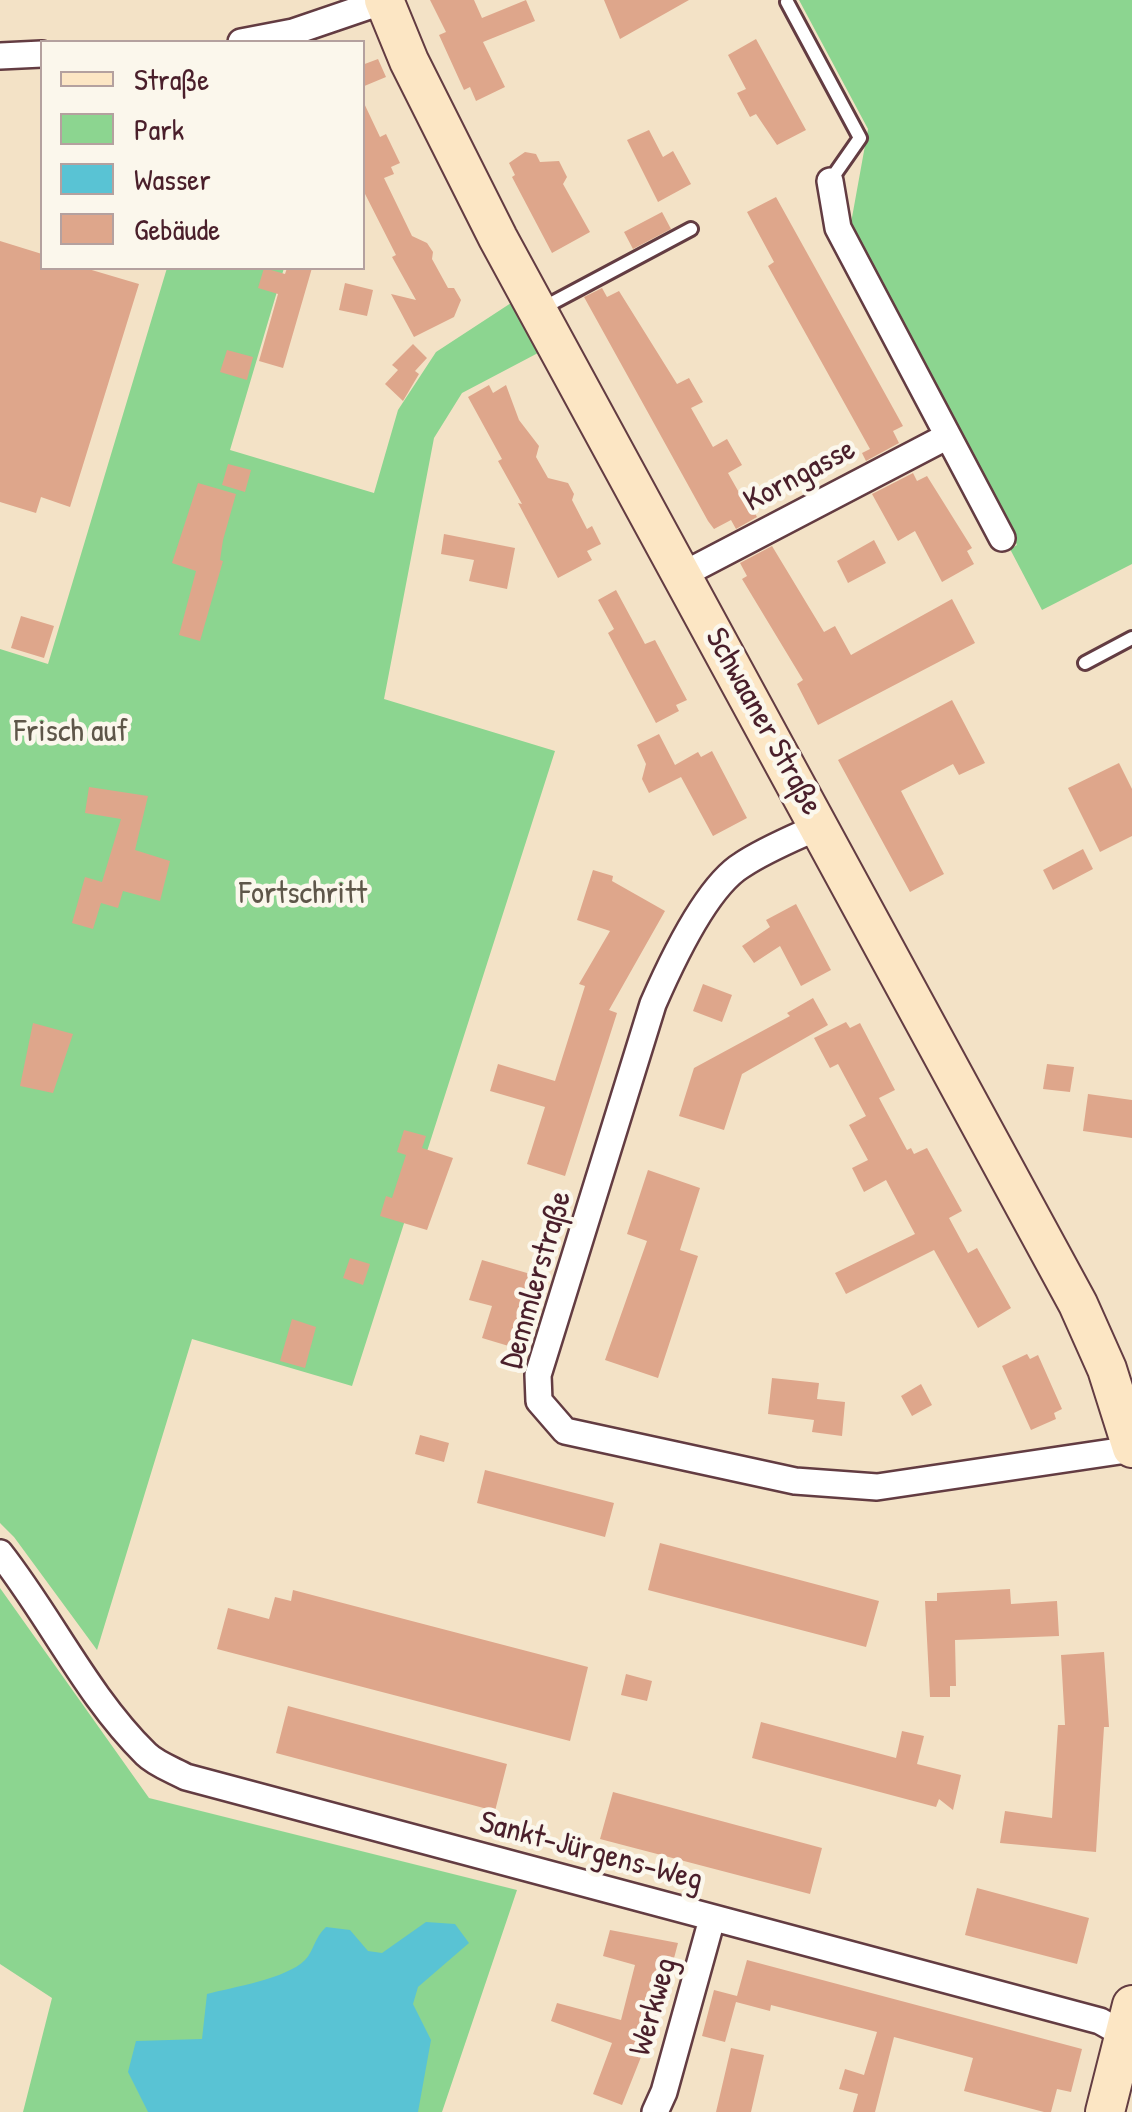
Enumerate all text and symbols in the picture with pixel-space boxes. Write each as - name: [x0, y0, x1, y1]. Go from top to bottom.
- legend: [40, 40, 365, 270]
- text: Straße: [134, 59, 209, 99]
- text: Park: [134, 109, 184, 149]
- text: Wasser: [134, 159, 211, 199]
- text: Gebäude: [134, 209, 220, 249]
- street label: Korngasse: [738, 431, 862, 521]
- street label: Schwaaner Straße: [696, 622, 830, 822]
- park label: Frisch auf: [14, 713, 128, 751]
- park label: Fortschritt: [239, 875, 367, 913]
- street label: Demmlerstraße: [493, 1187, 581, 1373]
- street label: Sankt-Jürgens-Weg: [475, 1804, 707, 1900]
- street label: Werkweg: [622, 1954, 686, 2060]

